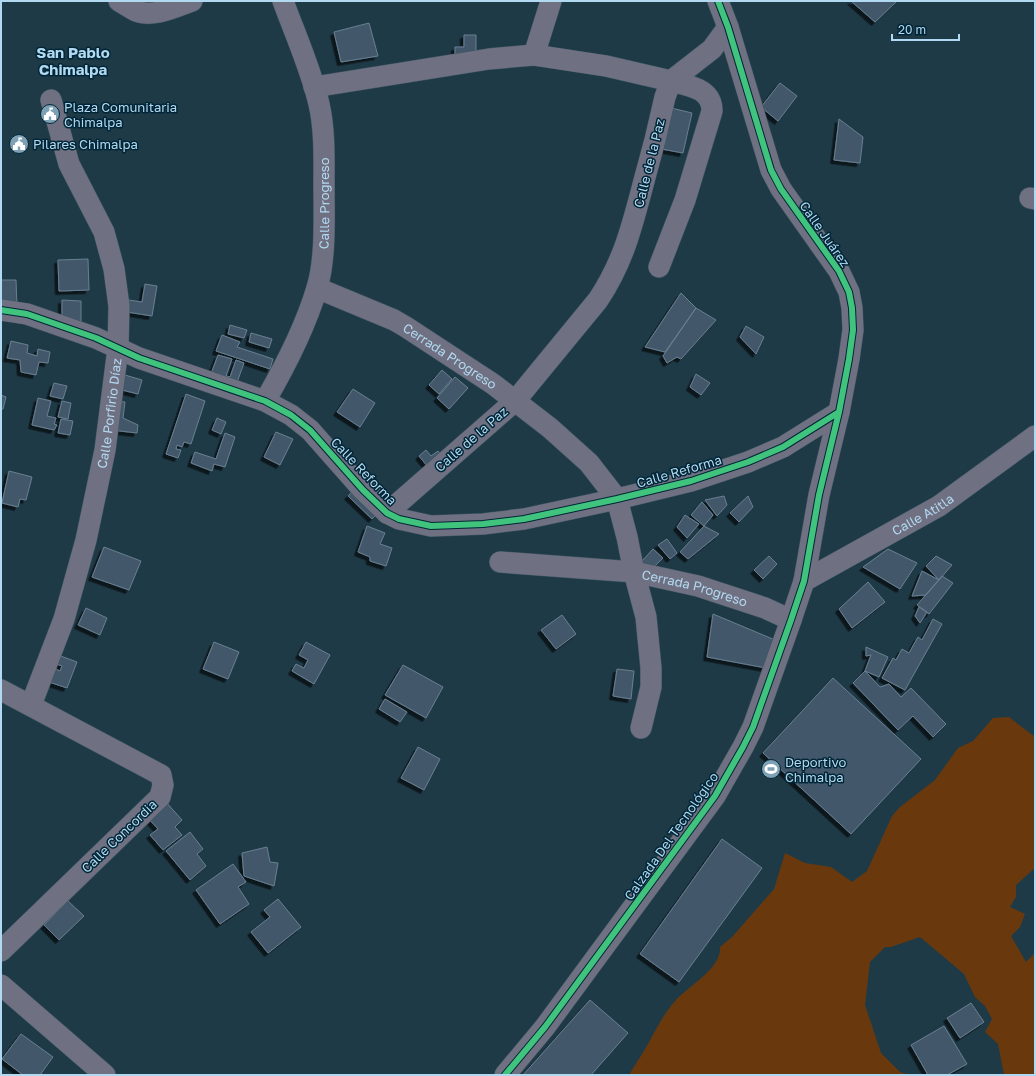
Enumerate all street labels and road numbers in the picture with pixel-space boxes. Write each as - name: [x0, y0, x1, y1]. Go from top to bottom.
- street label: Calle de la Paz: [630, 117, 668, 209]
- street label: Calle Progreso: [315, 157, 332, 250]
- street label: Calle Juárez: [796, 198, 854, 270]
- street label: Cerrada Progreso: [400, 319, 500, 393]
- street label: Calle Porfirio Díaz: [93, 357, 125, 470]
- street label: Calle de la Paz: [431, 403, 511, 475]
- street label: Calle Reforma: [328, 434, 400, 508]
- street label: Calle Reforma: [635, 451, 723, 491]
- street label: Calle Atitla: [889, 490, 957, 539]
- street label: Cerrada Progreso: [640, 566, 750, 610]
- street label: Calzada Del Tecnológico: [621, 769, 721, 903]
- street label: Calle Concordia: [78, 796, 160, 876]

